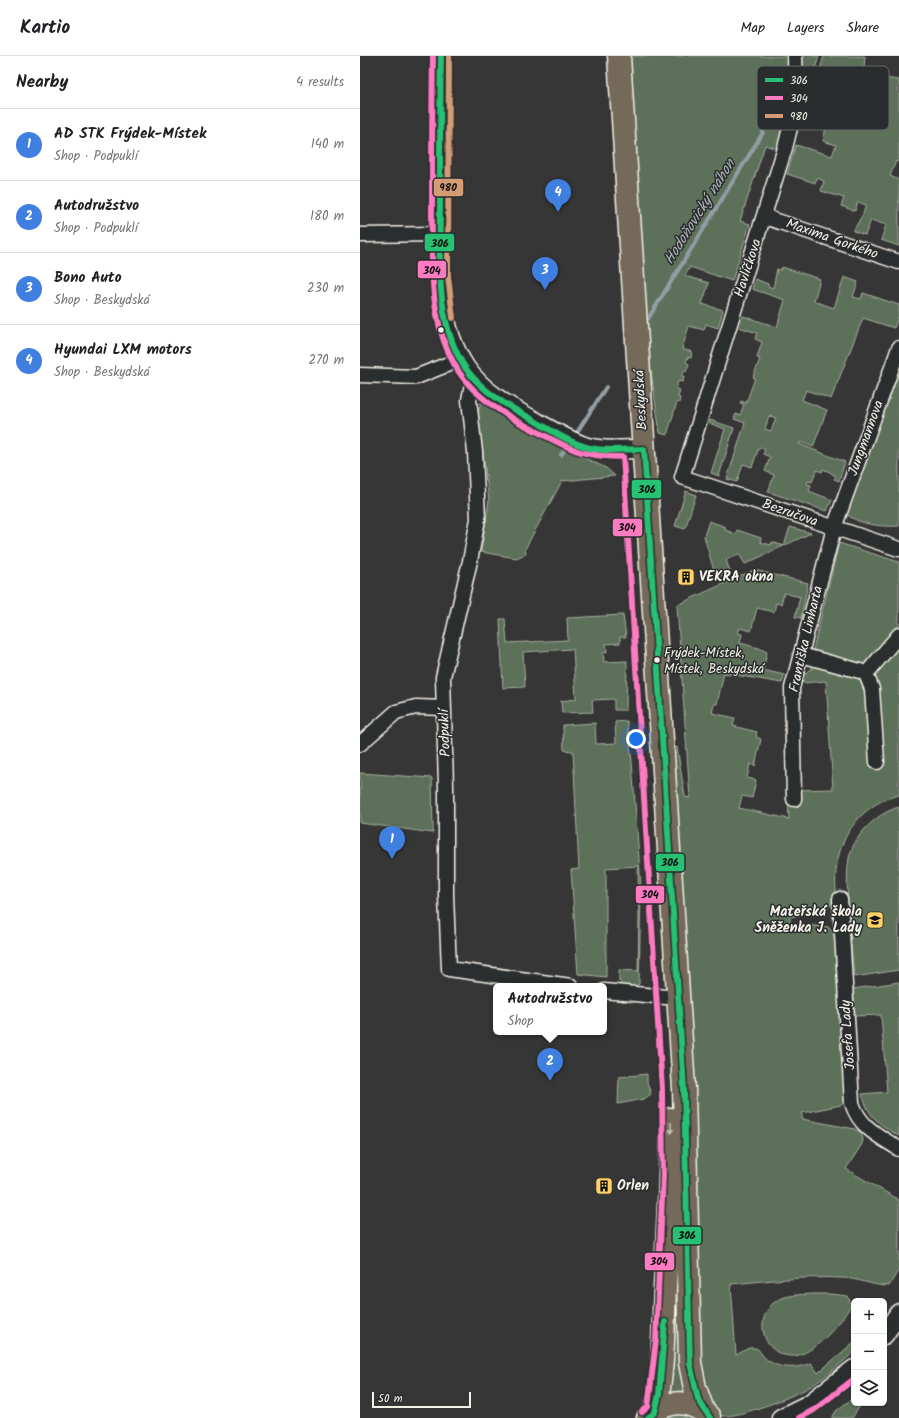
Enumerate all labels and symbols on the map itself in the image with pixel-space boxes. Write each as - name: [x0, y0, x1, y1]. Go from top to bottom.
- legend: [757, 66, 889, 130]
- text: 306: [790, 72, 808, 90]
- text: 304: [790, 90, 808, 108]
- text: 980: [790, 108, 808, 126]
- water label: Hodoňovický náhon: [658, 154, 743, 269]
- line badge: 980: [433, 178, 464, 197]
- text: 980: [439, 179, 457, 197]
- pin: 4: [545, 179, 571, 212]
- street label: Maxima Gorkého: [783, 213, 881, 265]
- line badge: 306: [424, 233, 455, 252]
- text: 306: [430, 235, 449, 253]
- street label: Havlíčkova: [728, 236, 768, 300]
- pin: 3: [532, 257, 558, 290]
- line badge: 304: [417, 260, 447, 279]
- text: 304: [422, 262, 441, 280]
- unlabelled marker: [436, 325, 446, 335]
- street label: Beskydská: [628, 368, 654, 431]
- street label: Jungmannova: [842, 397, 890, 479]
- line badge: 306: [631, 479, 662, 499]
- text: 306: [637, 481, 656, 499]
- street label: Bezručova: [759, 493, 821, 533]
- line badge: 304: [612, 518, 643, 537]
- text: 304: [617, 519, 636, 537]
- place label: VEKRA okna: [699, 566, 773, 588]
- building icon: VEKRA okna: [676, 567, 696, 587]
- street label: Františka Linharta: [783, 584, 829, 694]
- place label: Frýdek-Místek, Místek, Beskydská: [664, 643, 766, 680]
- marker: Frýdek-Místek, Místek, Beskydská: [652, 655, 662, 665]
- street label: Podpuklí: [433, 706, 457, 757]
- your location: [626, 729, 646, 749]
- pin: 1: [379, 826, 405, 859]
- line badge: 306: [655, 853, 685, 872]
- text: 306: [660, 854, 679, 872]
- line badge: 304: [635, 885, 665, 904]
- text: 304: [640, 886, 659, 904]
- place label: Mateřská škola Sněženka J. Lady: [755, 901, 863, 939]
- school or university icon: Mateřská škola Sněženka J. Lady: [865, 910, 885, 930]
- street label: Josefa Lady: [835, 999, 861, 1071]
- pin: 2: [537, 1048, 563, 1081]
- one-way arrow: [668, 1122, 674, 1135]
- place label: Orlen: [617, 1175, 649, 1197]
- building icon: Orlen: [594, 1176, 614, 1196]
- line badge: 306: [672, 1226, 702, 1245]
- text: 306: [677, 1227, 696, 1245]
- line badge: 304: [644, 1252, 675, 1271]
- text: 304: [649, 1253, 668, 1271]
- scale bar: [372, 1390, 471, 1409]

